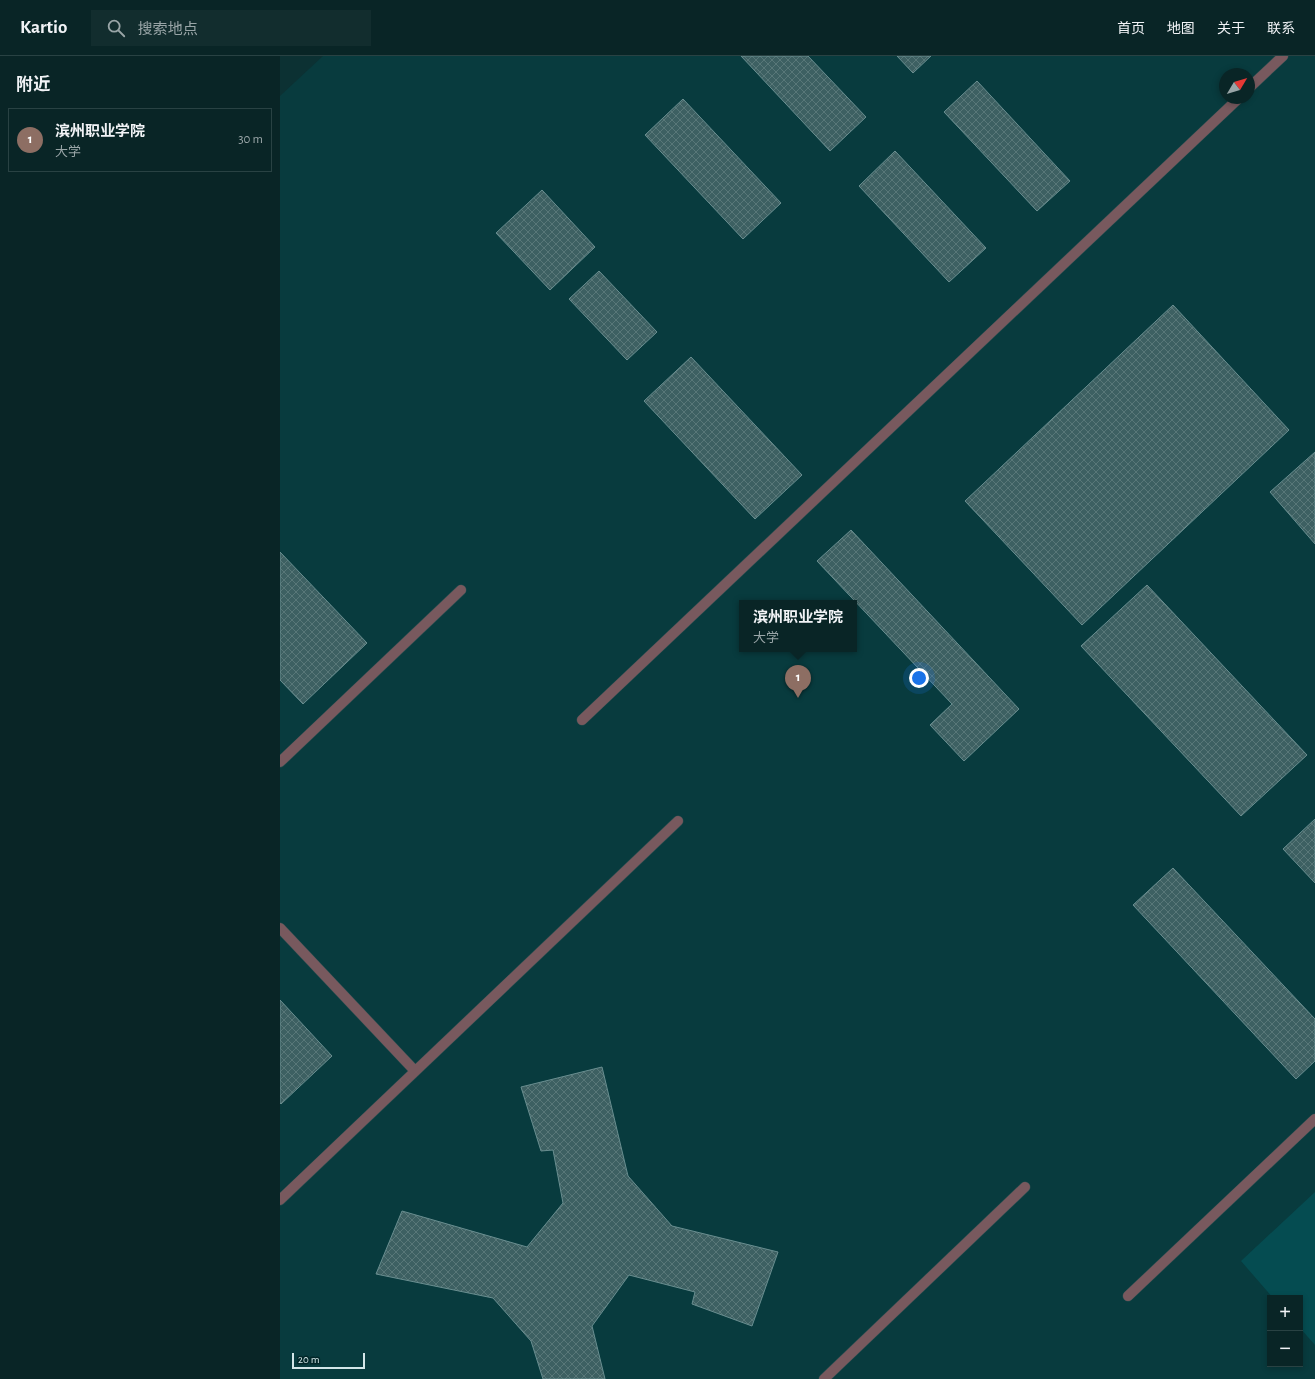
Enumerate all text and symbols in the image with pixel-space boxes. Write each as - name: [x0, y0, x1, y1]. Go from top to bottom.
- search box: [91, 10, 371, 46]
- icon: search: [105, 17, 127, 39]
- text: Kartio: [20, 18, 67, 37]
- text: 搜索地点: [137, 22, 197, 37]
- text: 首页: [1117, 22, 1145, 36]
- text: 地图: [1167, 22, 1195, 36]
- text: 关于: [1217, 22, 1245, 36]
- text: 联系: [1267, 22, 1295, 36]
- north arrow: [1219, 68, 1255, 104]
- text: 附近: [16, 76, 50, 93]
- text: 滨州职业学院: [55, 124, 145, 139]
- text: 1: [28, 133, 32, 146]
- text: 30 m: [238, 133, 263, 146]
- text: 大学: [55, 146, 81, 159]
- popup: [739, 600, 857, 652]
- text: 滨州职业学院: [753, 610, 843, 625]
- text: 大学: [753, 632, 779, 645]
- pin: 1: [785, 665, 811, 698]
- your location: [909, 668, 929, 688]
- map controls: [1267, 1295, 1303, 1367]
- button: +: [1267, 1295, 1303, 1331]
- button: −: [1267, 1331, 1303, 1367]
- scale bar: [292, 1351, 365, 1370]
- text: 20 m: [298, 1354, 319, 1365]

